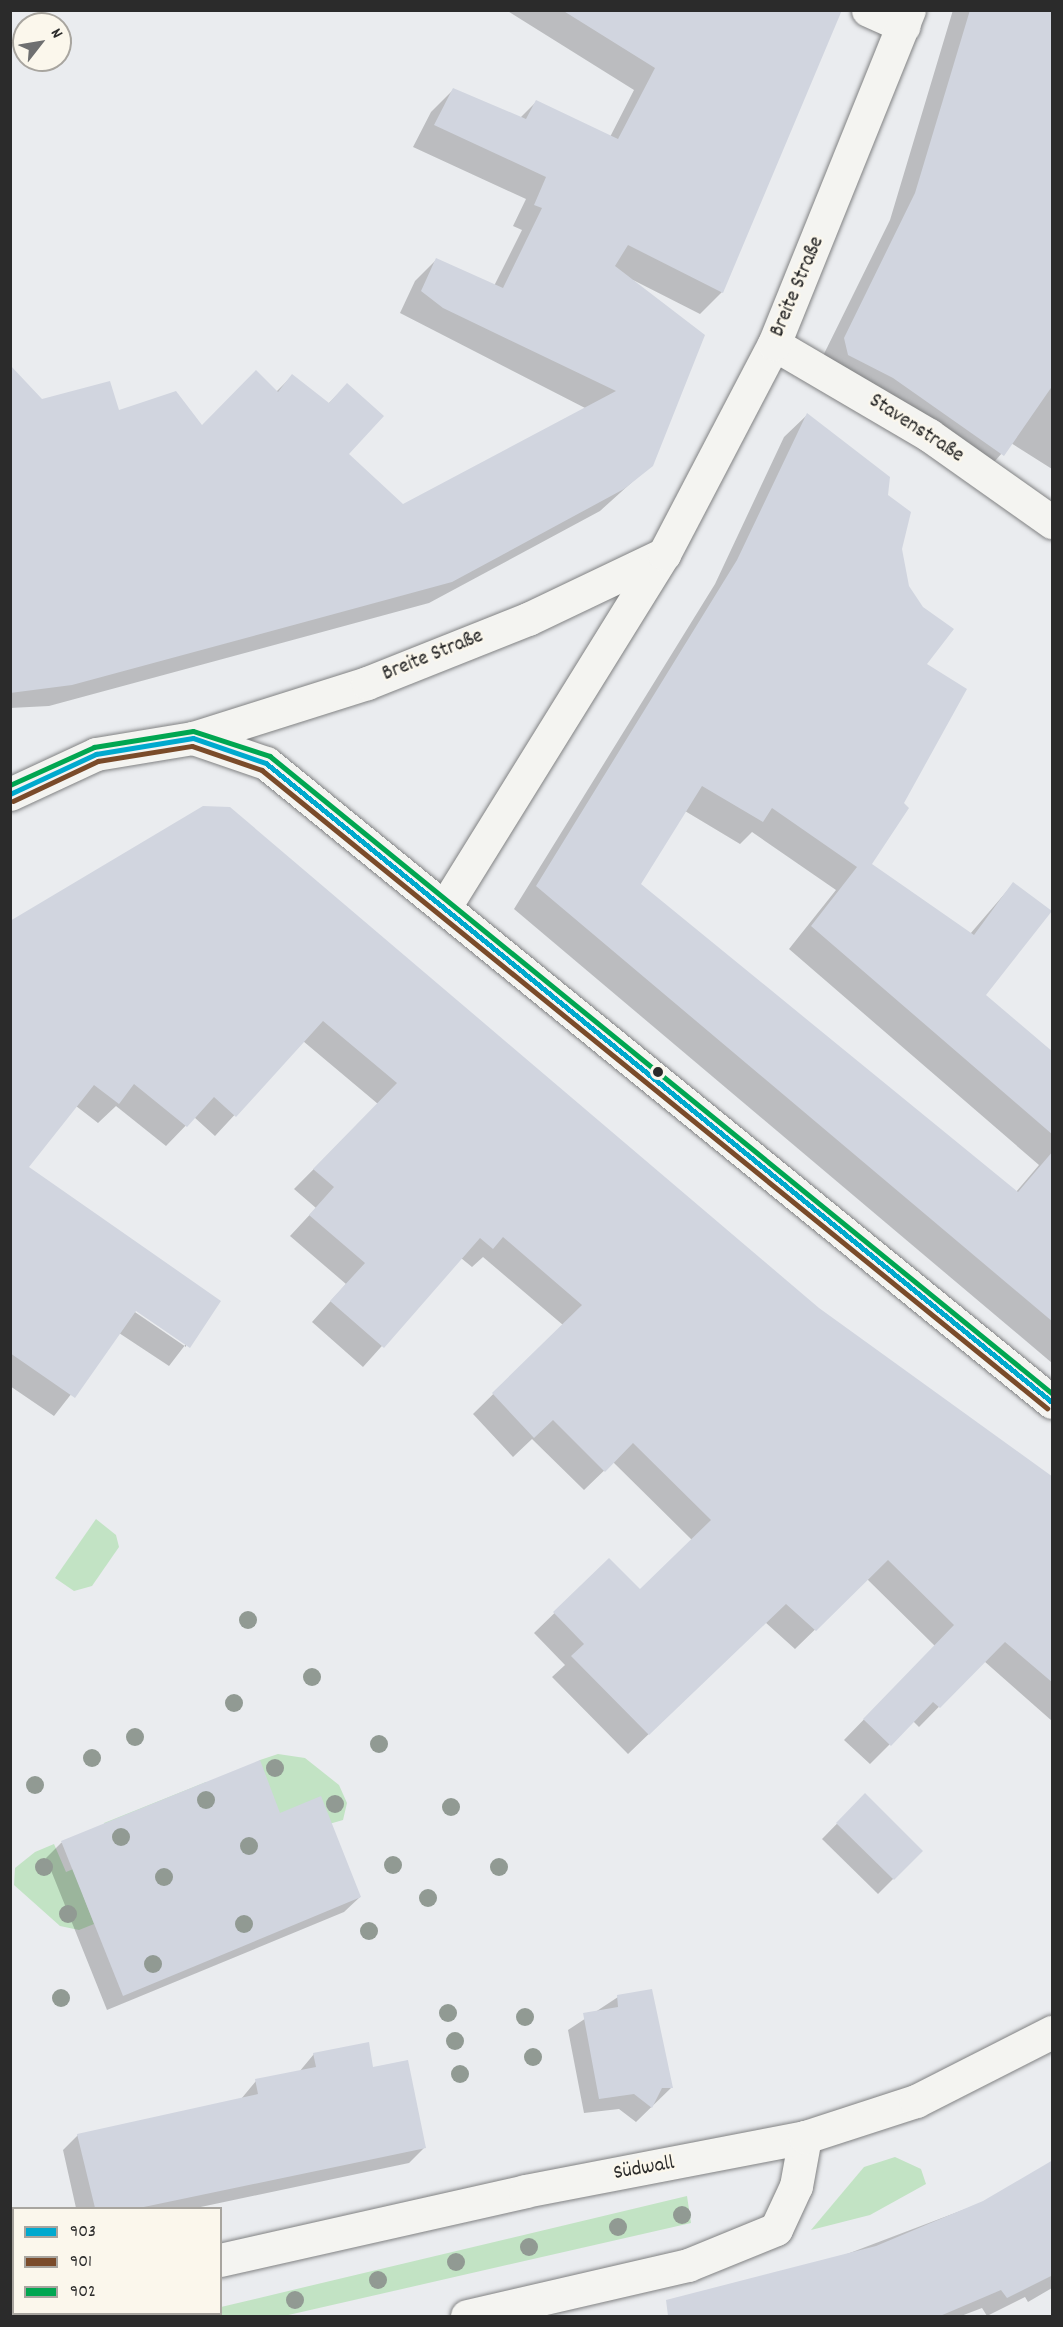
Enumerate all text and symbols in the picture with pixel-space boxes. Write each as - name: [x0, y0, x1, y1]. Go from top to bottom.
- north arrow: [12, 12, 72, 72]
- text: N: [44, 24, 68, 43]
- street label: Breite Straße: [766, 233, 830, 341]
- street label: Stavenstraße: [864, 389, 968, 469]
- street label: Breite Straße: [379, 624, 487, 688]
- unlabelled marker: [652, 1066, 664, 1078]
- street label: Südwall: [612, 2151, 676, 2187]
- legend: [12, 2207, 222, 2315]
- text: 903: [70, 2220, 96, 2245]
- text: 901: [70, 2250, 92, 2275]
- text: 902: [70, 2280, 96, 2305]

